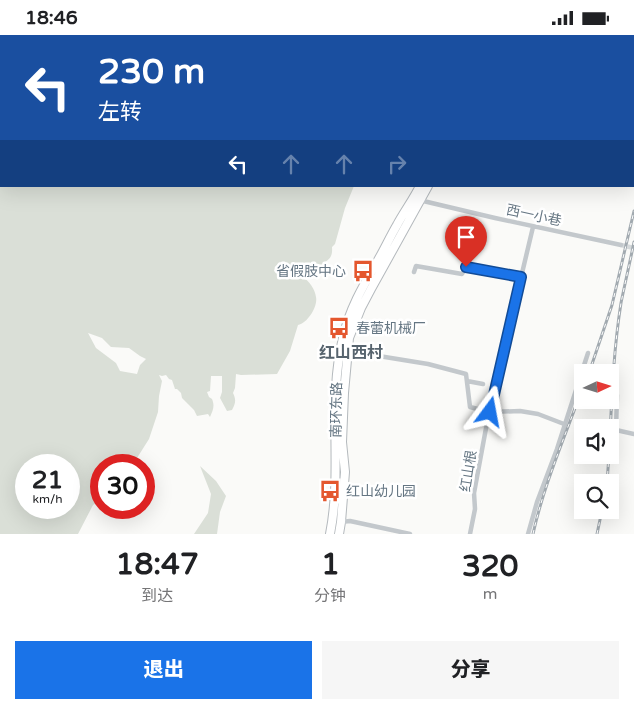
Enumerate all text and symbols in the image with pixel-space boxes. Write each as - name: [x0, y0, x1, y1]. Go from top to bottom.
- text: 18:46: [25, 7, 78, 29]
- text: 230 m: [98, 51, 205, 93]
- icon: left: [15, 55, 80, 120]
- text: 左转: [98, 99, 142, 125]
- icon: left: [224, 150, 252, 178]
- icon: ahead: [277, 150, 305, 178]
- icon: ahead: [330, 150, 358, 178]
- icon: right: [383, 150, 411, 178]
- street label: 西一小巷: [505, 201, 563, 230]
- pin: [445, 216, 487, 267]
- icon: arrive: [452, 223, 480, 251]
- bus stop icon: 省假肢中心: [350, 258, 376, 284]
- place label: 省假肢中心: [276, 263, 346, 280]
- bus stop icon: 春蕾机械厂: [326, 315, 352, 341]
- place label: 春蕾机械厂: [356, 320, 426, 337]
- district label: 红山西村: [319, 343, 383, 363]
- north arrow: [574, 364, 619, 409]
- map controls: [574, 364, 619, 519]
- street label: 南环东路: [328, 382, 345, 438]
- position arrow: [463, 385, 515, 437]
- button: sound: [574, 419, 619, 464]
- street label: 红山根: [457, 449, 480, 493]
- speed limit sign: 30: [90, 454, 155, 519]
- text: 21: [32, 465, 63, 495]
- button: search: [574, 474, 619, 519]
- bus stop icon: 红山幼儿园: [317, 478, 343, 504]
- place label: 红山幼儿园: [346, 483, 416, 500]
- text: km/h: [32, 492, 63, 506]
- text: 18:47: [116, 546, 199, 583]
- text: 1: [321, 546, 340, 583]
- text: 320: [462, 548, 518, 585]
- text: m: [483, 584, 497, 604]
- text: 到达: [141, 586, 173, 606]
- text: 分钟: [314, 586, 346, 606]
- button: 退出: [15, 641, 312, 699]
- button: 分享: [322, 641, 619, 699]

